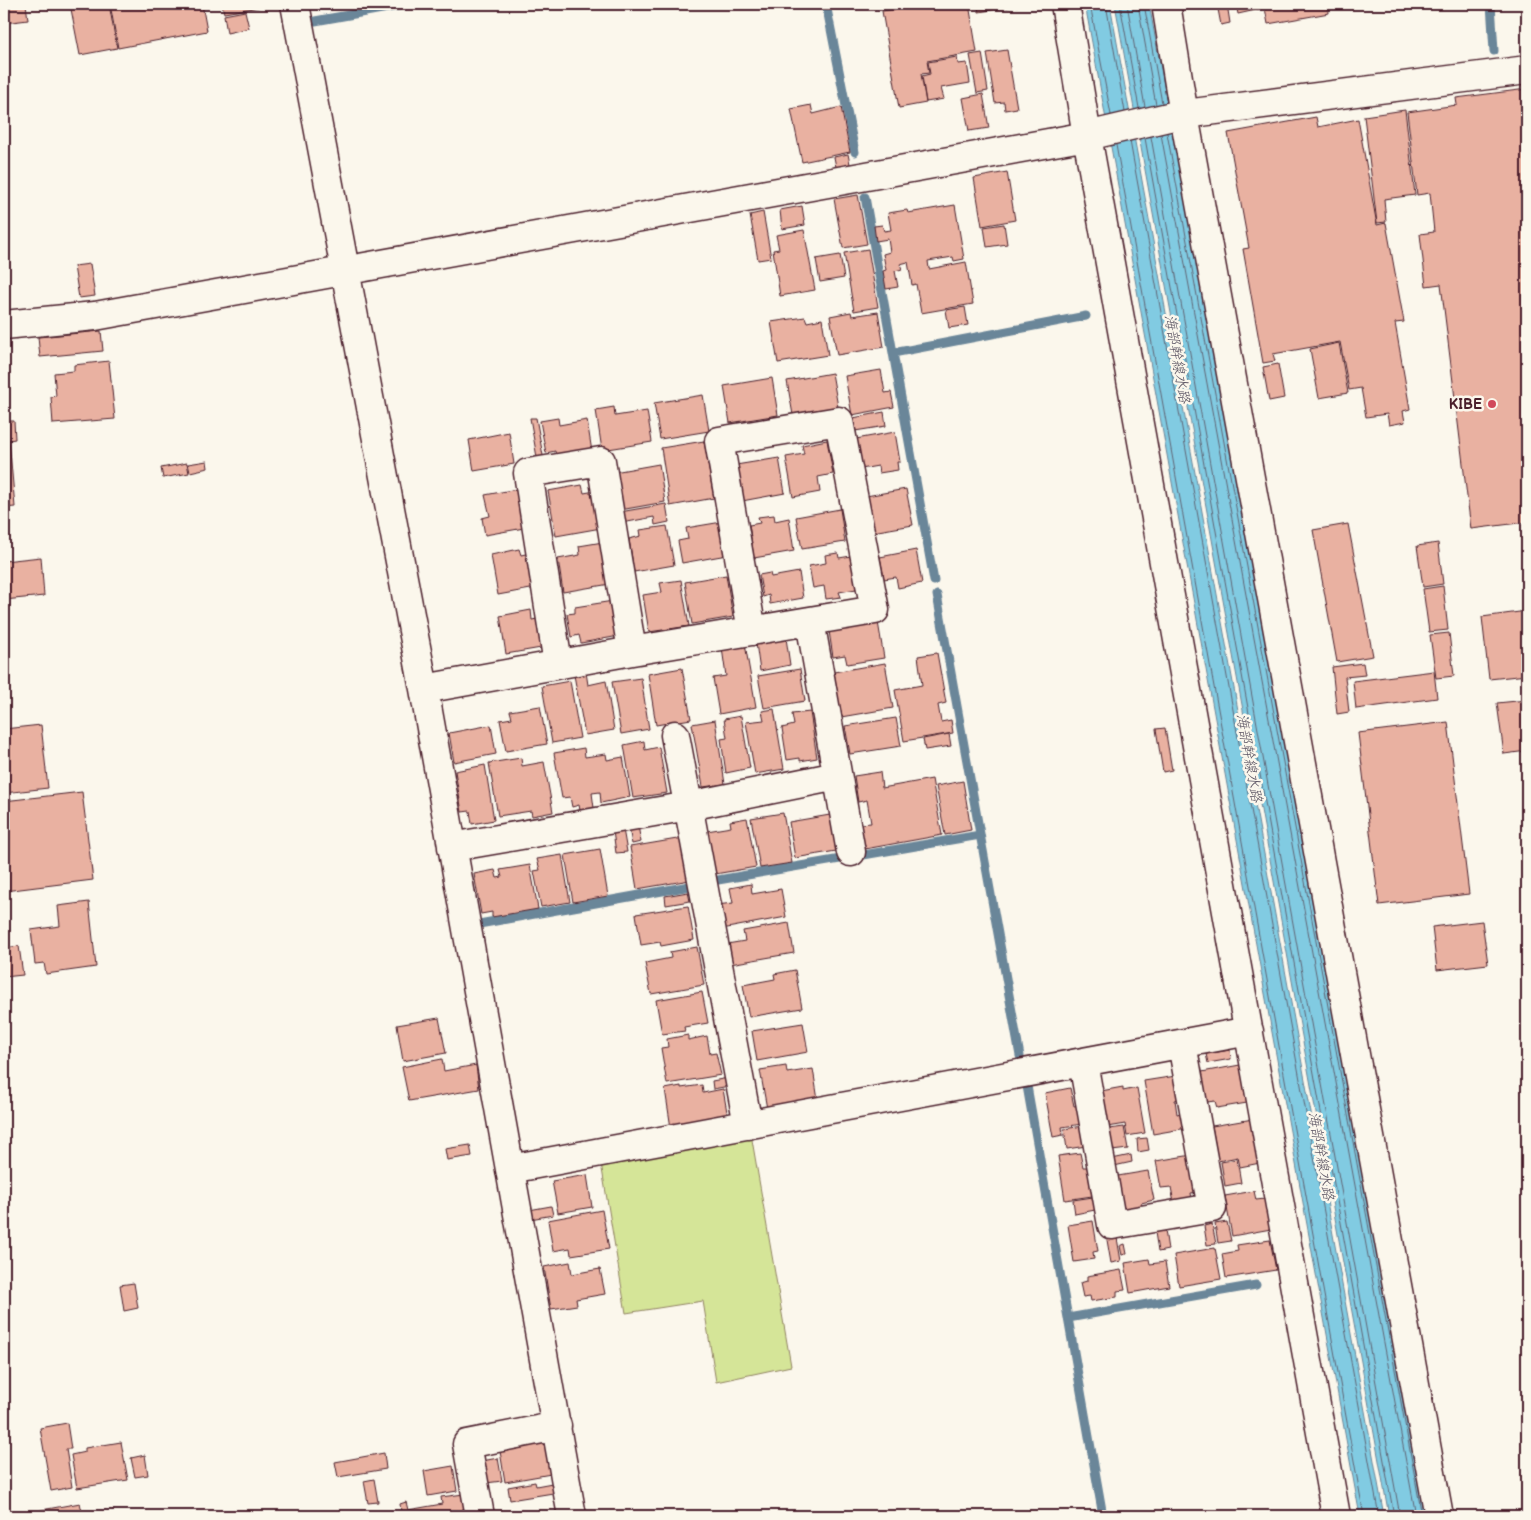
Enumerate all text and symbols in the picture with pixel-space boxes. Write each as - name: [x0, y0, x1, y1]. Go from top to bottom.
- water label: 海部幹線水路: [1160, 313, 1194, 406]
- place label: KIBE: [1449, 396, 1482, 413]
- marker: KIBE: [1486, 398, 1498, 410]
- water label: 海部幹線水路: [1232, 712, 1266, 805]
- water label: 海部幹線水路: [1304, 1110, 1338, 1203]

